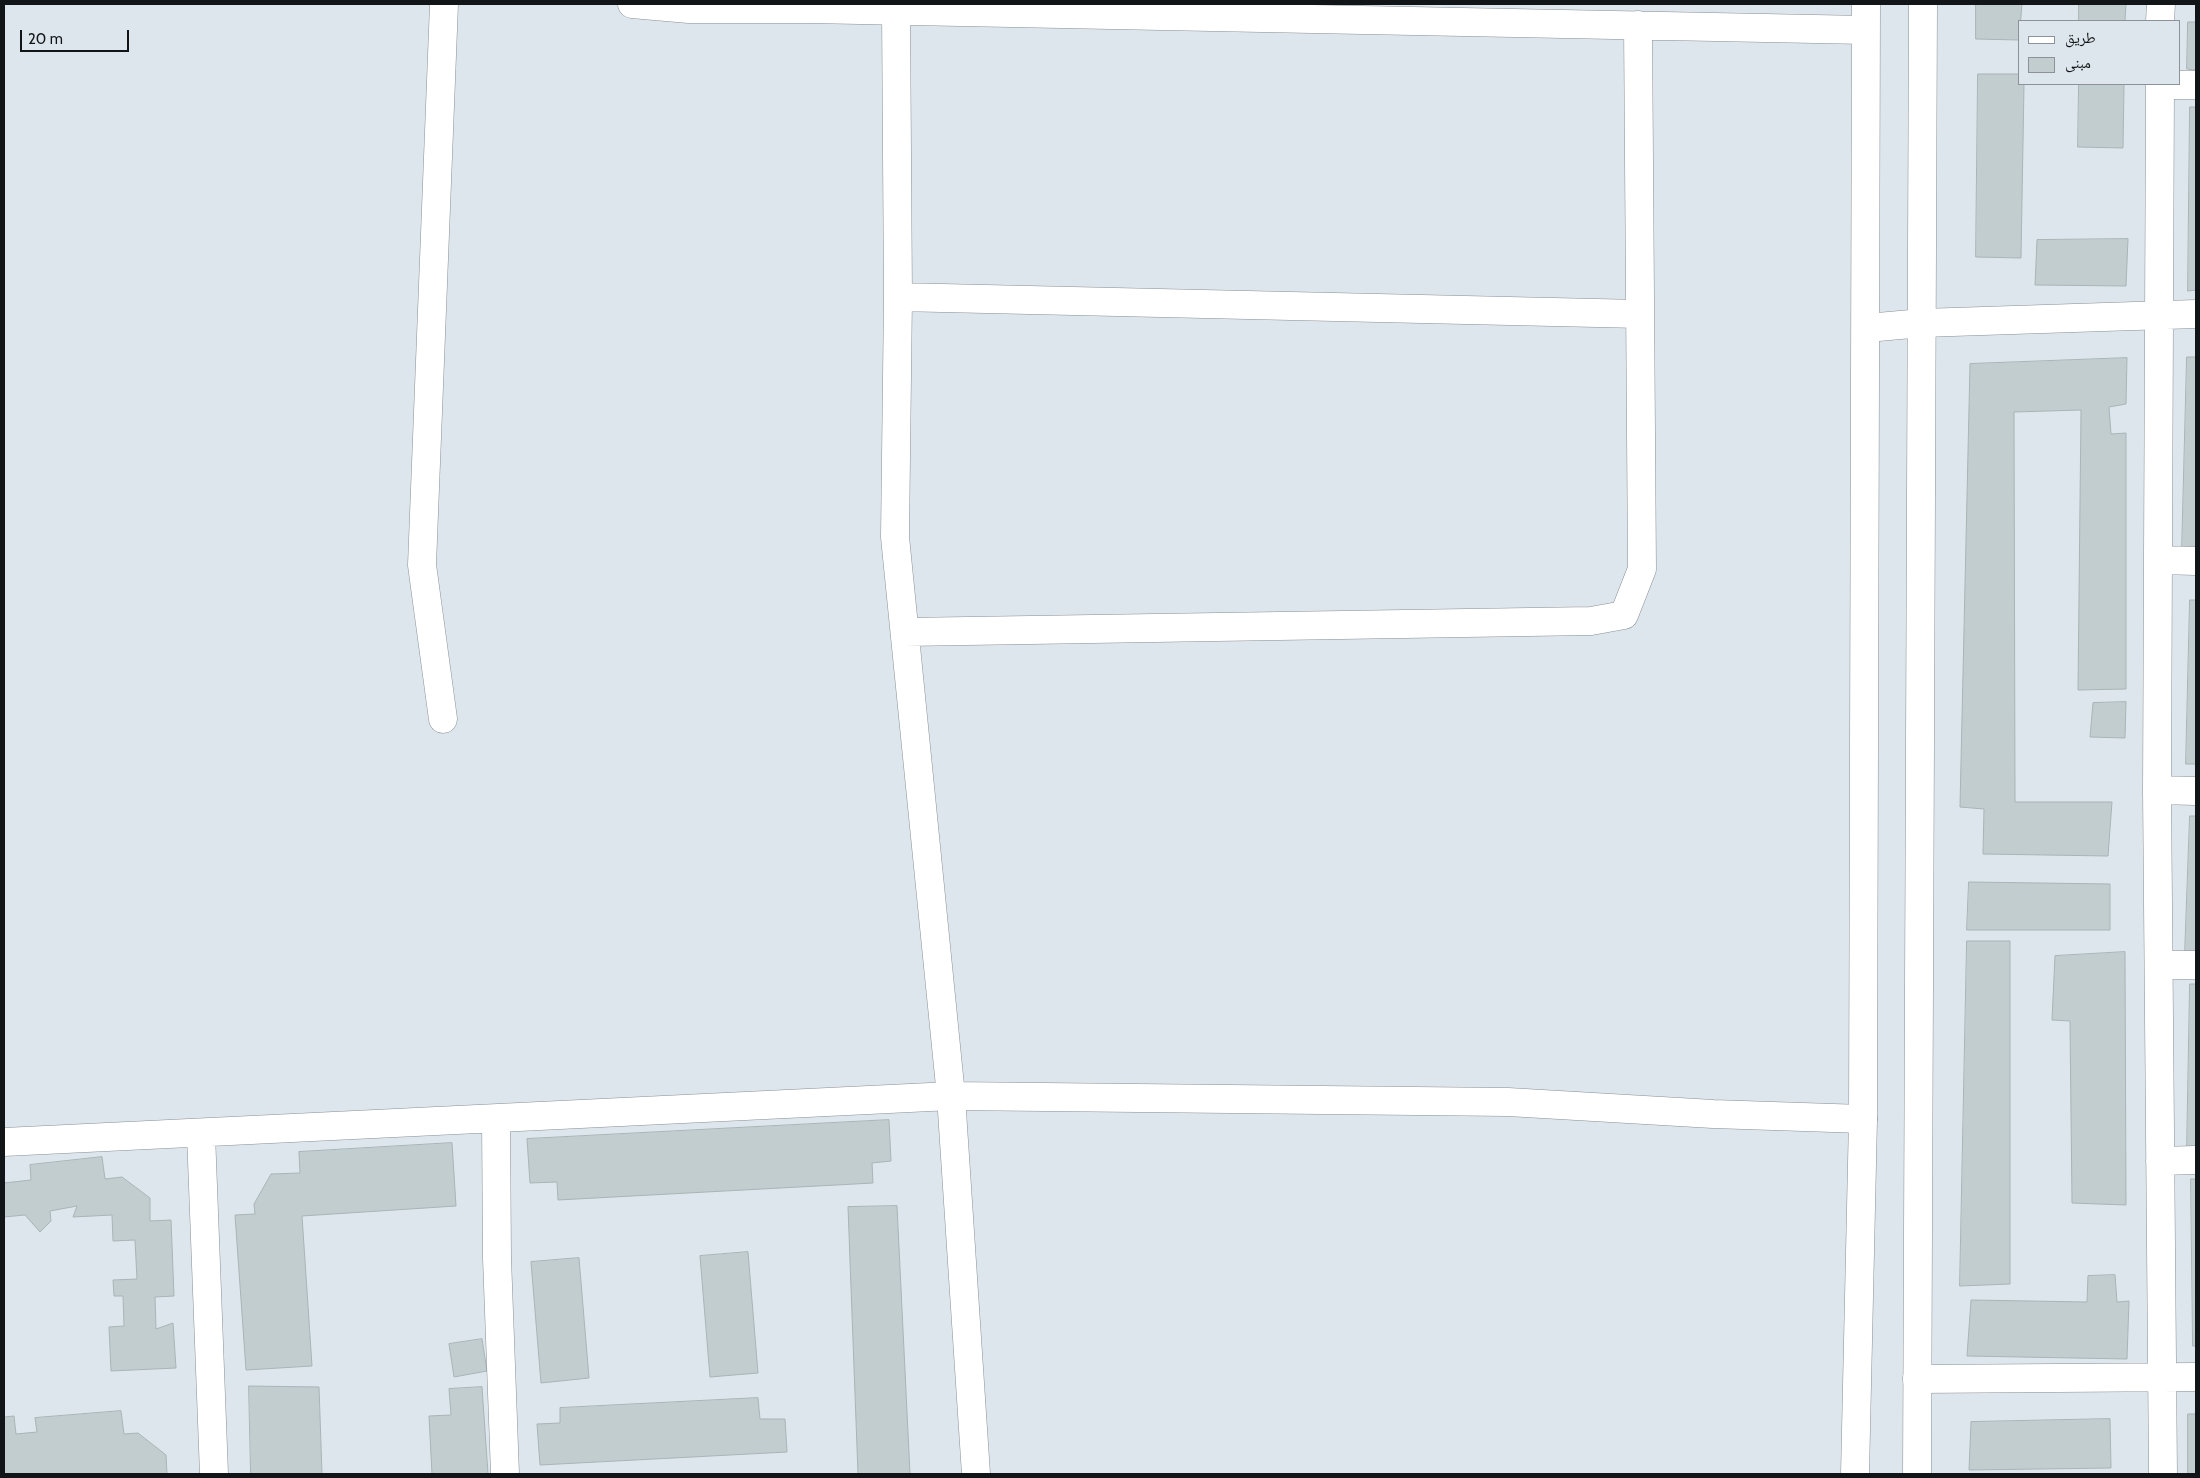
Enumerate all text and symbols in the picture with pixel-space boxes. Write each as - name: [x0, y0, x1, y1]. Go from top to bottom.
- scale bar: [22, 20, 131, 52]
- legend: [2018, 20, 2180, 85]
- text: طريق: [2065, 29, 2096, 47]
- text: 20 m: [28, 30, 63, 48]
- text: مبنى: [2065, 54, 2091, 72]

